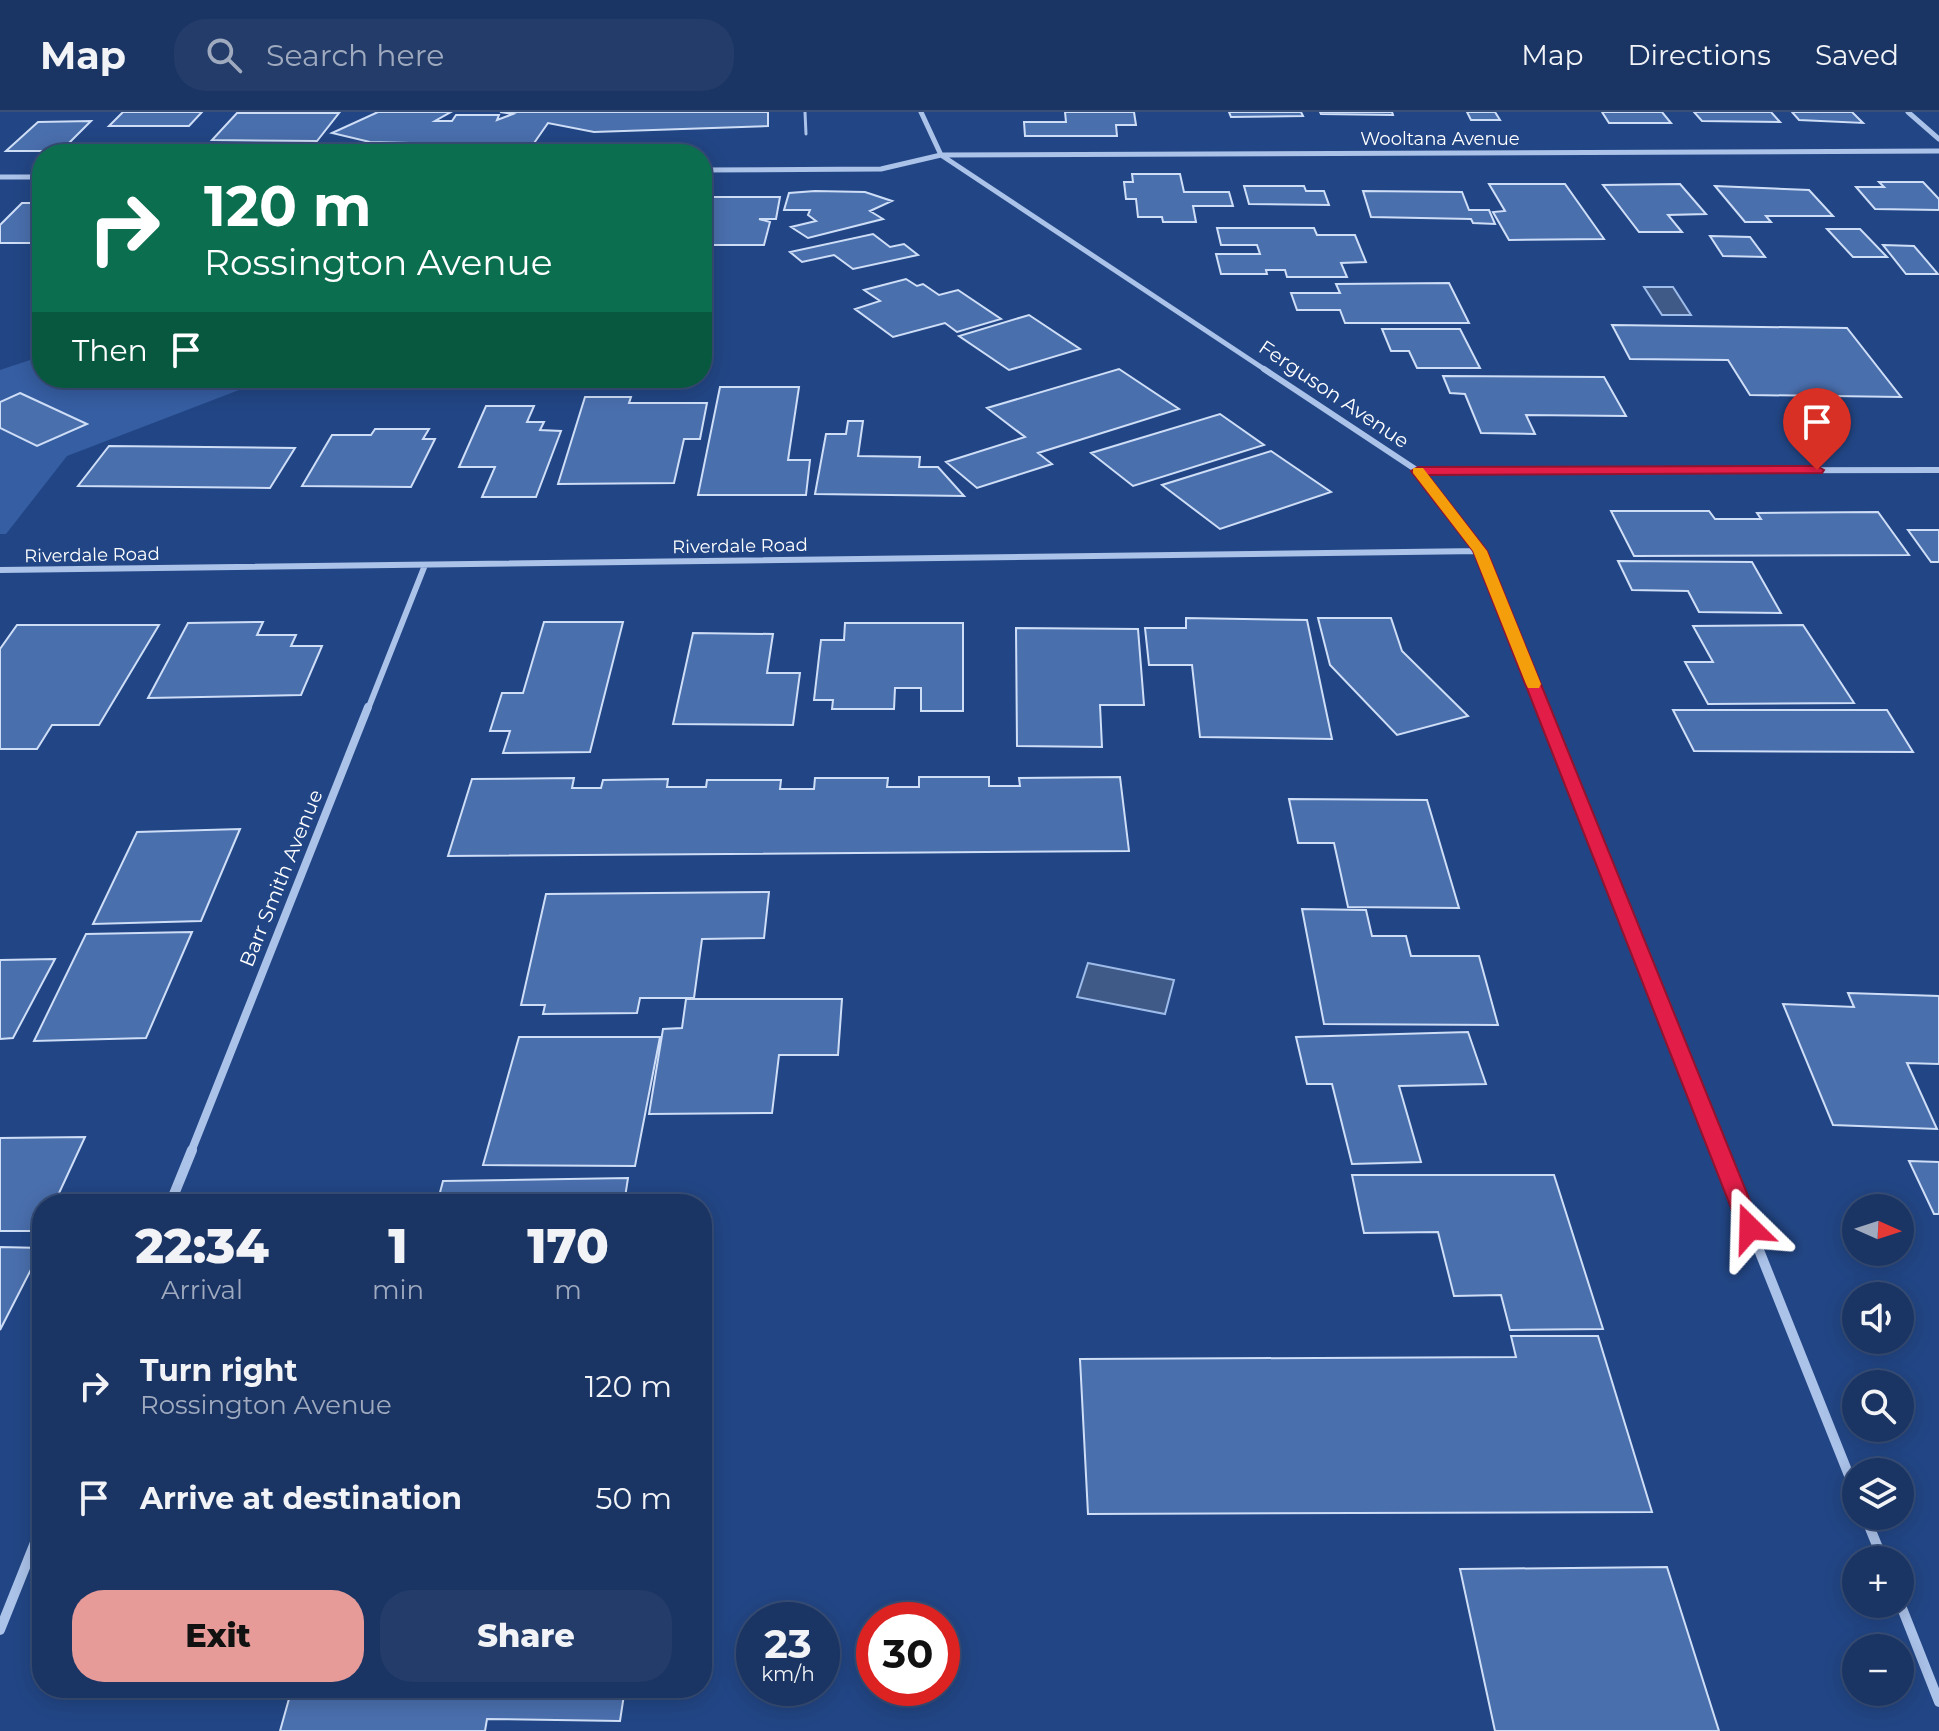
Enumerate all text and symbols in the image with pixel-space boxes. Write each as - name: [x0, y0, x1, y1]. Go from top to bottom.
- search box: [174, 19, 734, 91]
- text: Map: [40, 32, 126, 79]
- icon: search: [202, 33, 246, 77]
- text: Search here: [266, 37, 444, 74]
- text: Map: [1521, 38, 1583, 72]
- text: Directions: [1627, 38, 1771, 72]
- text: Saved: [1815, 38, 1899, 72]
- street label: Wooltana Avenue: [1360, 128, 1520, 150]
- text: 120 m: [204, 172, 372, 240]
- icon: right: [72, 176, 176, 280]
- text: Rossington Avenue: [204, 240, 553, 284]
- icon: arrive: [164, 328, 208, 372]
- text: Then: [72, 332, 148, 369]
- street label: Ferguson Avenue: [1254, 335, 1414, 453]
- pin: [1783, 388, 1851, 470]
- icon: arrive: [1795, 400, 1839, 444]
- street label: Riverdale Road: [672, 534, 808, 558]
- street label: Riverdale Road: [24, 543, 160, 567]
- street label: Barr Smith Avenue: [234, 786, 328, 970]
- position arrow: [1708, 1186, 1792, 1270]
- north arrow: [1842, 1194, 1914, 1266]
- map controls: [1842, 1194, 1914, 1706]
- text: 22:34: [135, 1217, 269, 1275]
- text: 1: [388, 1217, 408, 1275]
- text: 170: [527, 1217, 609, 1275]
- text: Arrival: [161, 1274, 243, 1306]
- text: min: [372, 1274, 424, 1306]
- text: m: [554, 1274, 582, 1306]
- button: sound: [1842, 1282, 1914, 1354]
- text: Turn right: [140, 1352, 297, 1389]
- icon: right: [72, 1364, 116, 1408]
- text: 120 m: [585, 1368, 672, 1405]
- button: search: [1842, 1370, 1914, 1442]
- text: Rossington Avenue: [140, 1389, 392, 1421]
- button: layers: [1842, 1458, 1914, 1530]
- icon: arrive: [72, 1476, 116, 1520]
- text: Arrive at destination: [140, 1480, 462, 1517]
- text: 50 m: [595, 1480, 672, 1517]
- button: +: [1842, 1546, 1914, 1618]
- button: Exit: [72, 1590, 364, 1682]
- button: Share: [380, 1590, 672, 1682]
- speed limit sign: 30: [856, 1602, 960, 1706]
- text: 23: [764, 1619, 812, 1668]
- button: −: [1842, 1634, 1914, 1706]
- text: km/h: [761, 1662, 815, 1686]

